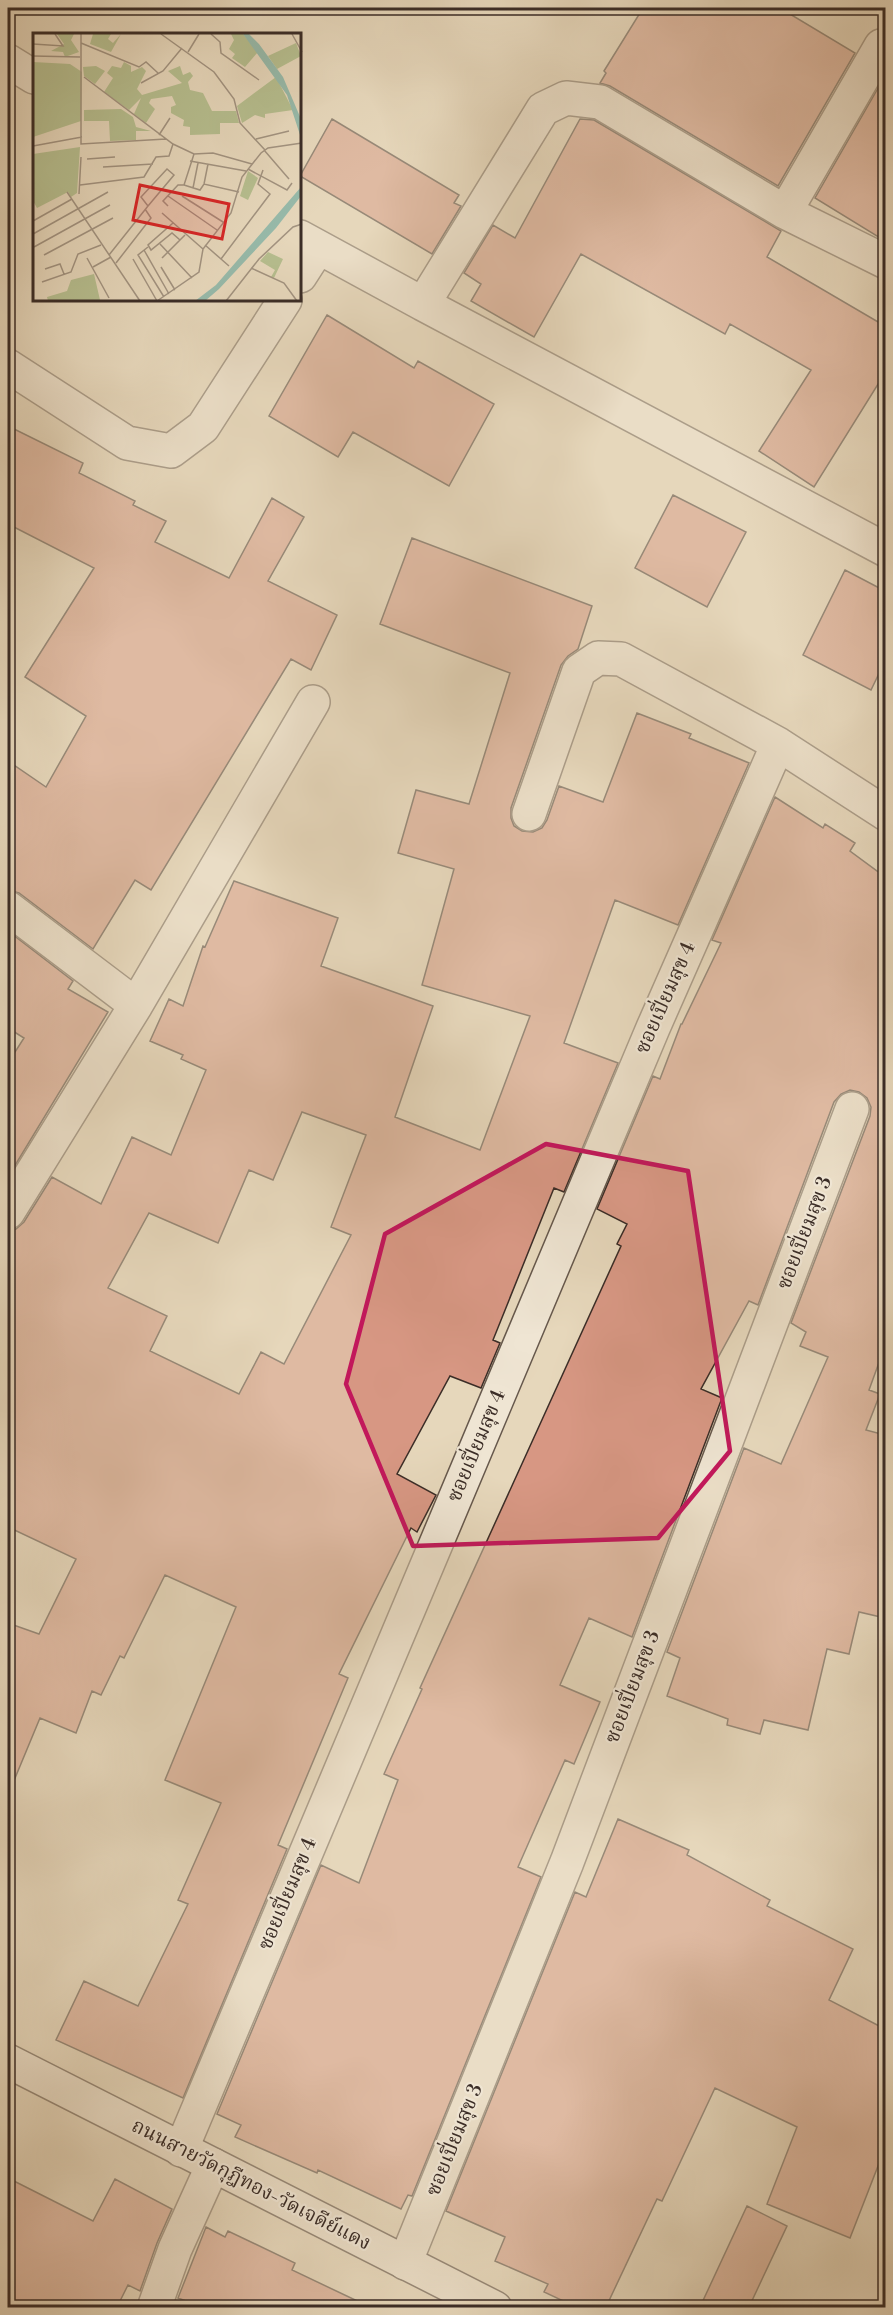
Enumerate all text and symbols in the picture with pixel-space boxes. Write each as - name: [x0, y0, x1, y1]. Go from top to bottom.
- inset map: [33, 33, 302, 302]
- street label: ซอยเปี่ยมสุข 4: [627, 936, 702, 1058]
- street label: ซอยเปี่ยมสุข 3: [768, 1172, 838, 1293]
- street label: ซอยเปี่ยมสุข 4: [438, 1384, 512, 1506]
- street label: ซอยเปี่ยมสุข 3: [596, 1626, 666, 1747]
- street label: ซอยเปี่ยมสุข 4: [249, 1832, 323, 1954]
- street label: ซอยเปี่ยมสุข 3: [417, 2079, 489, 2200]
- street label: ถนนสายวัดกุฎีทอง-วัดเจดีย์แดง: [127, 2114, 375, 2256]

